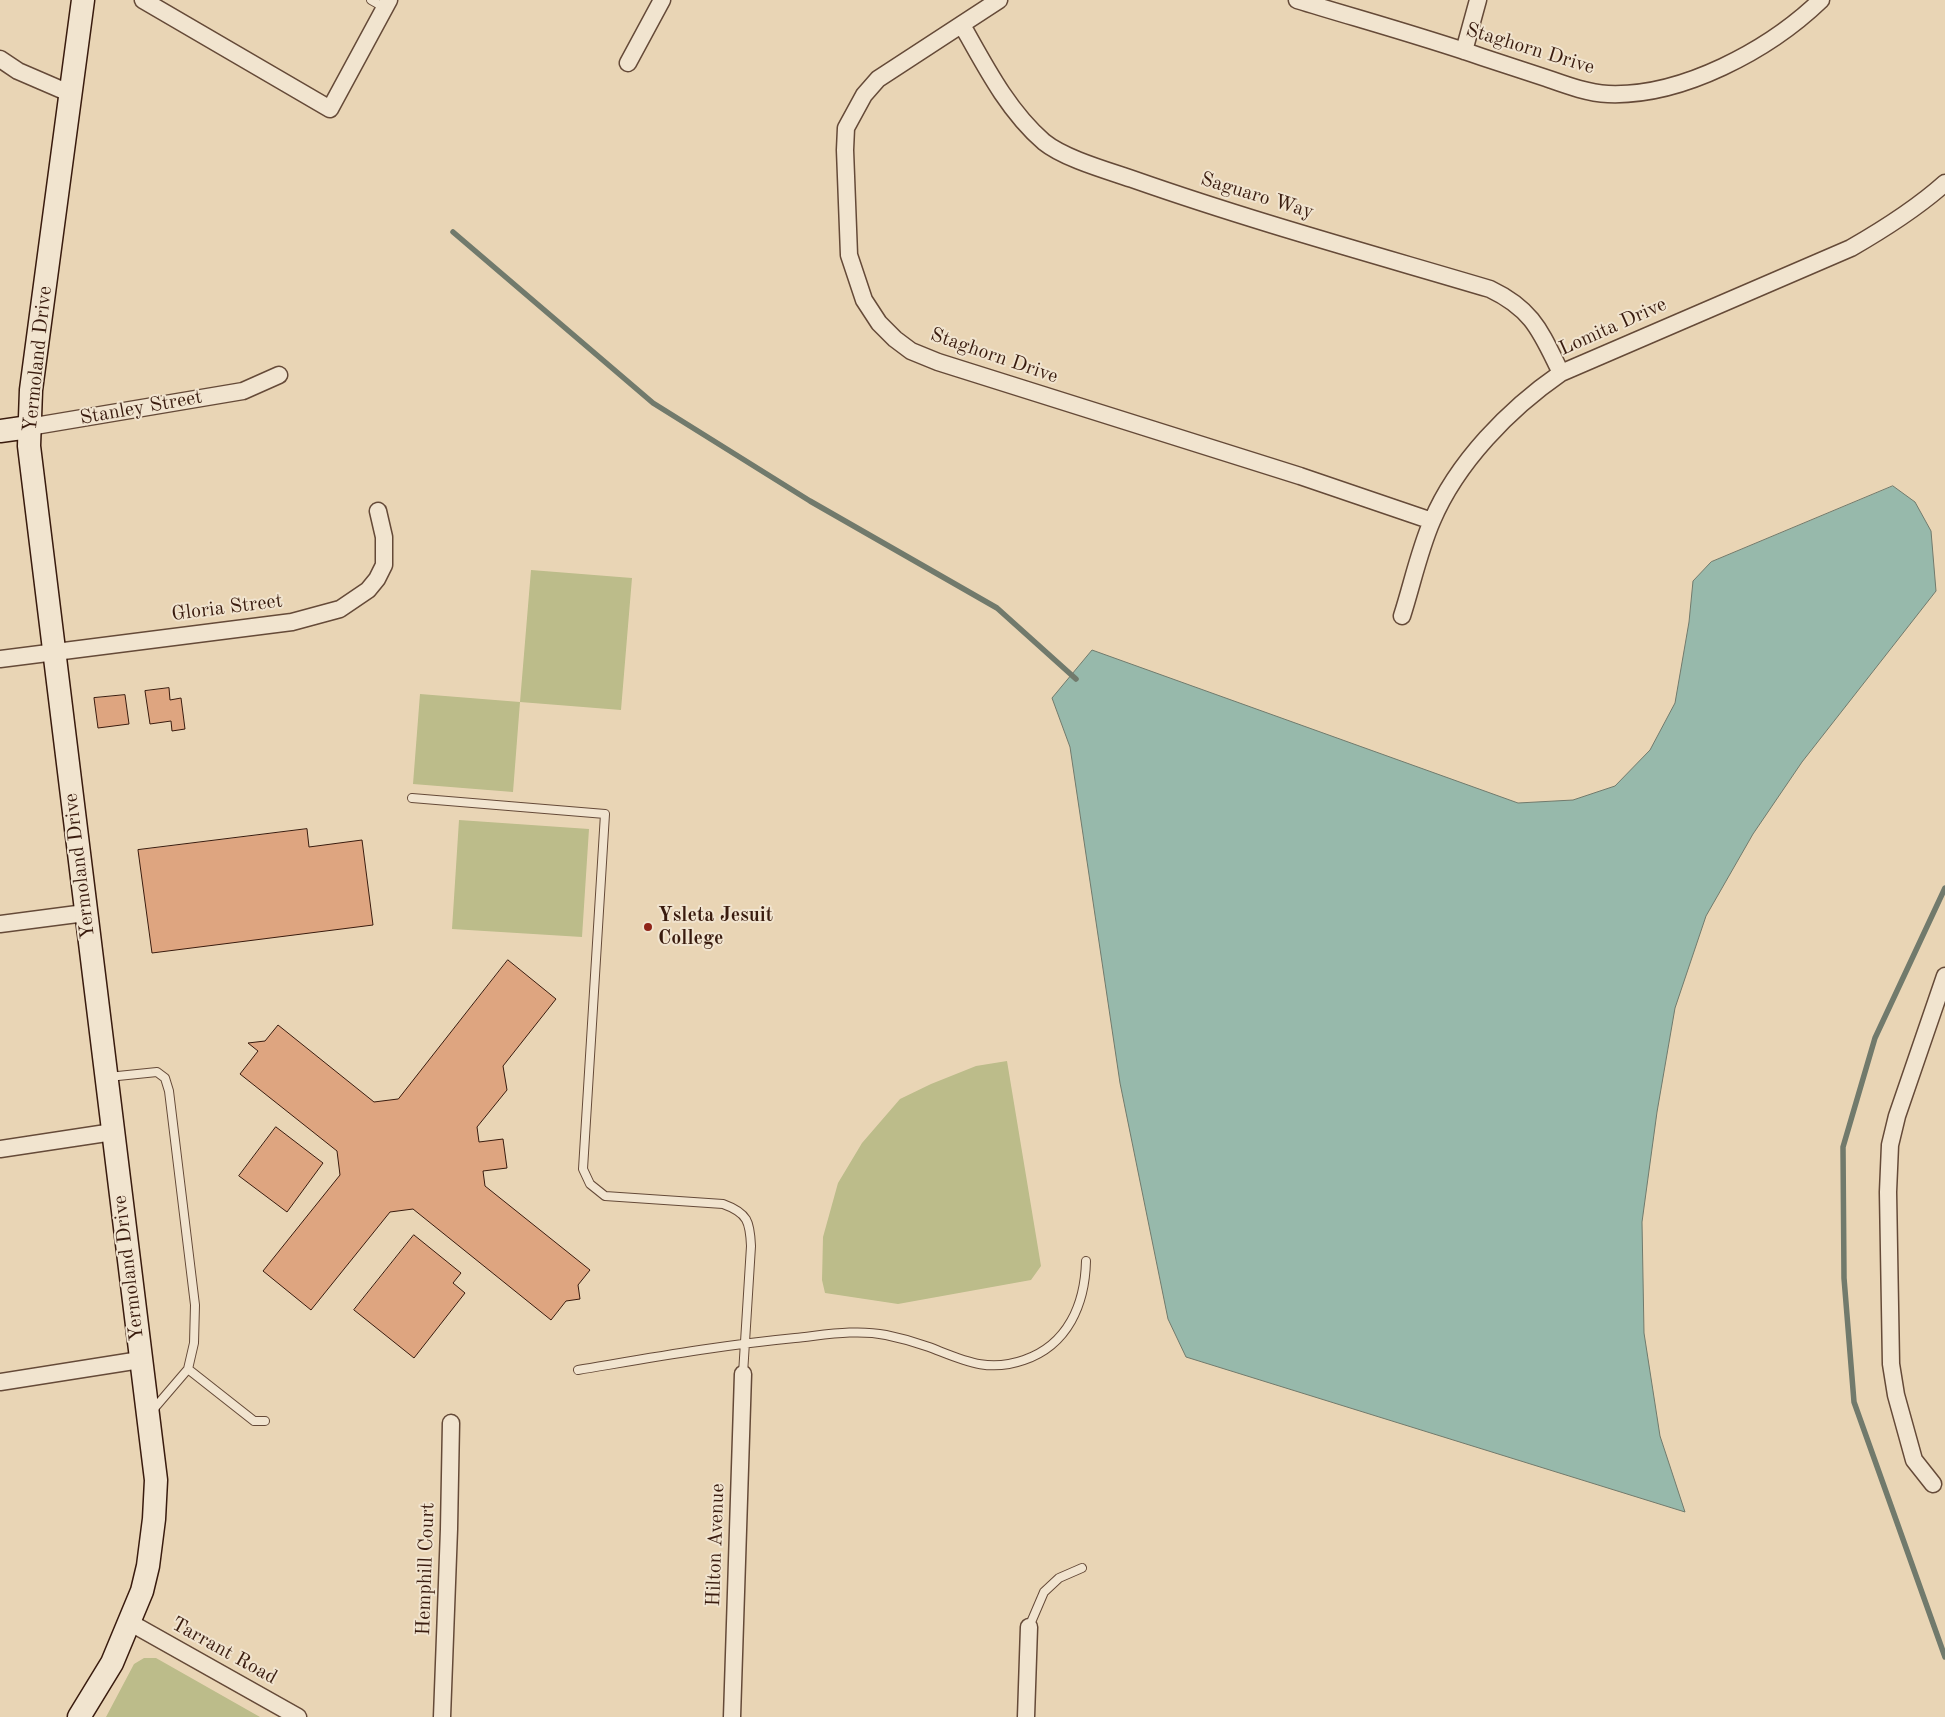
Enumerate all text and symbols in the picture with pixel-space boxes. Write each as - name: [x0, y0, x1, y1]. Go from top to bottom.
- street label: Staghorn Drive: [1463, 18, 1597, 80]
- street label: Saguaro Way: [1197, 167, 1317, 225]
- street label: Yermoland Drive: [18, 285, 58, 433]
- street label: Lomita Drive: [1556, 293, 1670, 361]
- street label: Staghorn Drive: [927, 323, 1061, 389]
- street label: Stanley Street: [78, 385, 204, 431]
- street label: Gloria Street: [170, 589, 284, 627]
- street label: Yermoland Drive: [59, 792, 101, 940]
- place label: Ysleta Jesuit College: [658, 904, 773, 951]
- marker: Ysleta Jesuit College: [642, 921, 654, 933]
- street label: Yermoland Drive: [108, 1194, 150, 1342]
- street label: Hilton Avenue: [702, 1483, 730, 1607]
- street label: Hemphill Court: [412, 1502, 440, 1636]
- street label: Tarrant Road: [167, 1612, 281, 1690]

